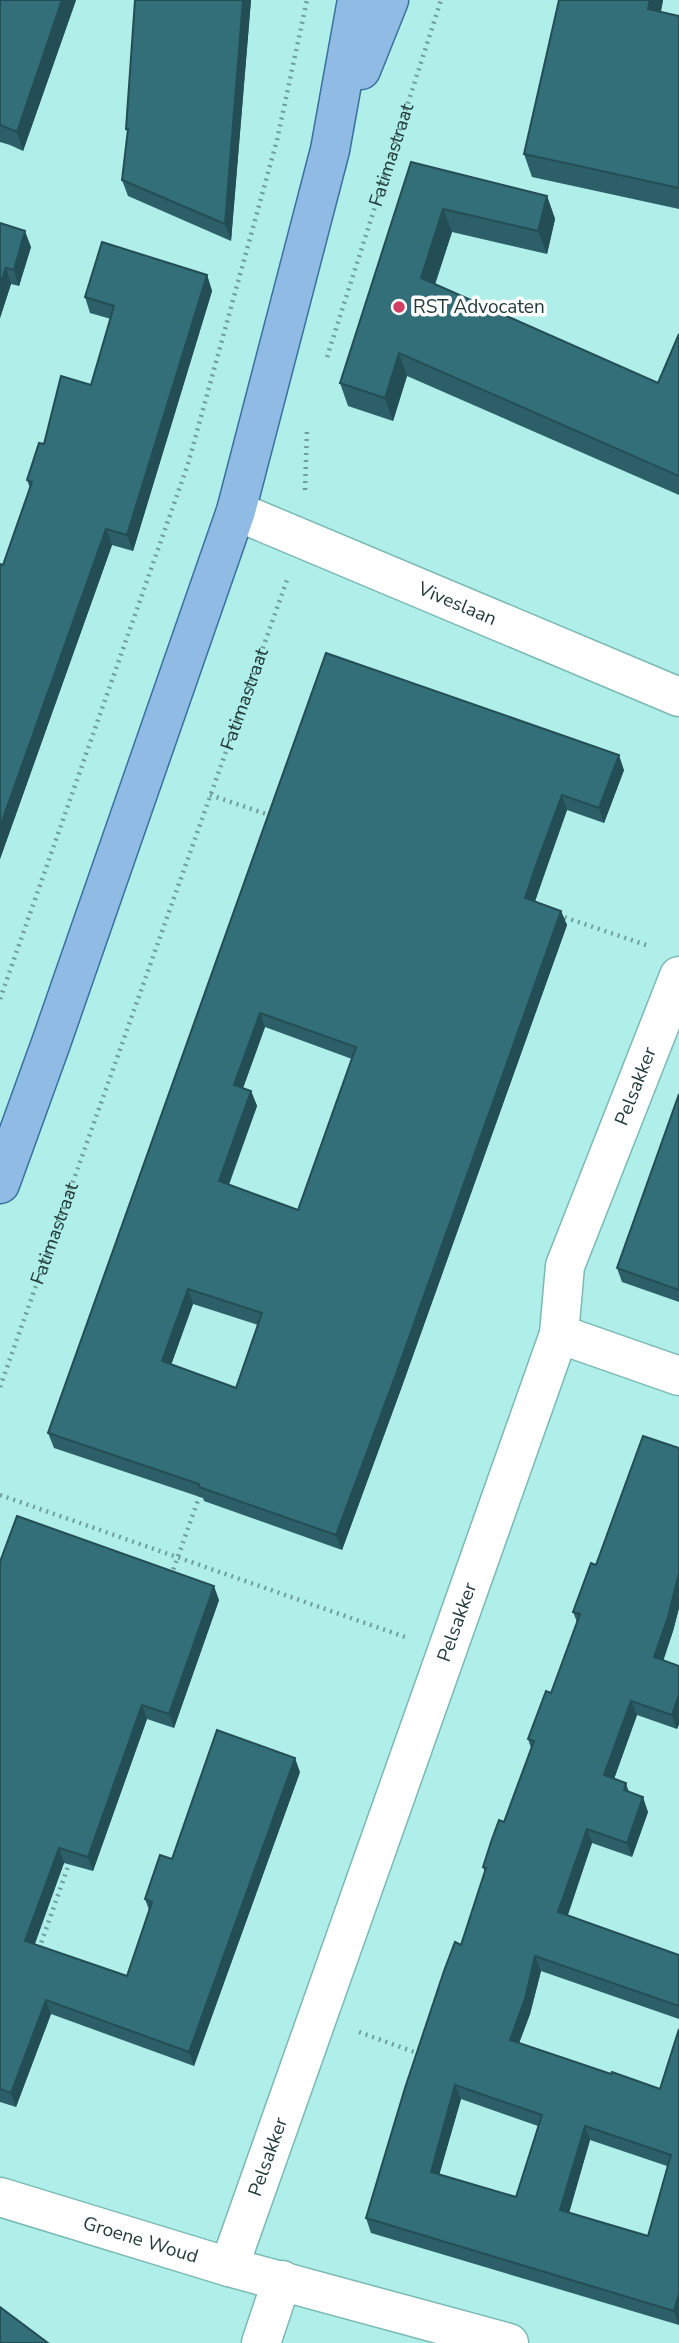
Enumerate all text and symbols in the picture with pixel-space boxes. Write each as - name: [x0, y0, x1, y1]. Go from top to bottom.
- street label: Fatimastraat: [363, 100, 420, 210]
- place label: RST Advocaten: [413, 294, 545, 320]
- marker: RST Advocaten: [391, 299, 407, 315]
- street label: Viveslaan: [413, 575, 501, 632]
- street label: Fatimastraat: [214, 644, 275, 754]
- street label: Pelsakker: [609, 1043, 663, 1129]
- street label: Fatimastraat: [24, 1178, 85, 1288]
- street label: Pelsakker: [431, 1579, 483, 1665]
- street label: Pelsakker: [242, 2113, 294, 2200]
- street label: Groene Woud: [80, 2210, 201, 2270]

